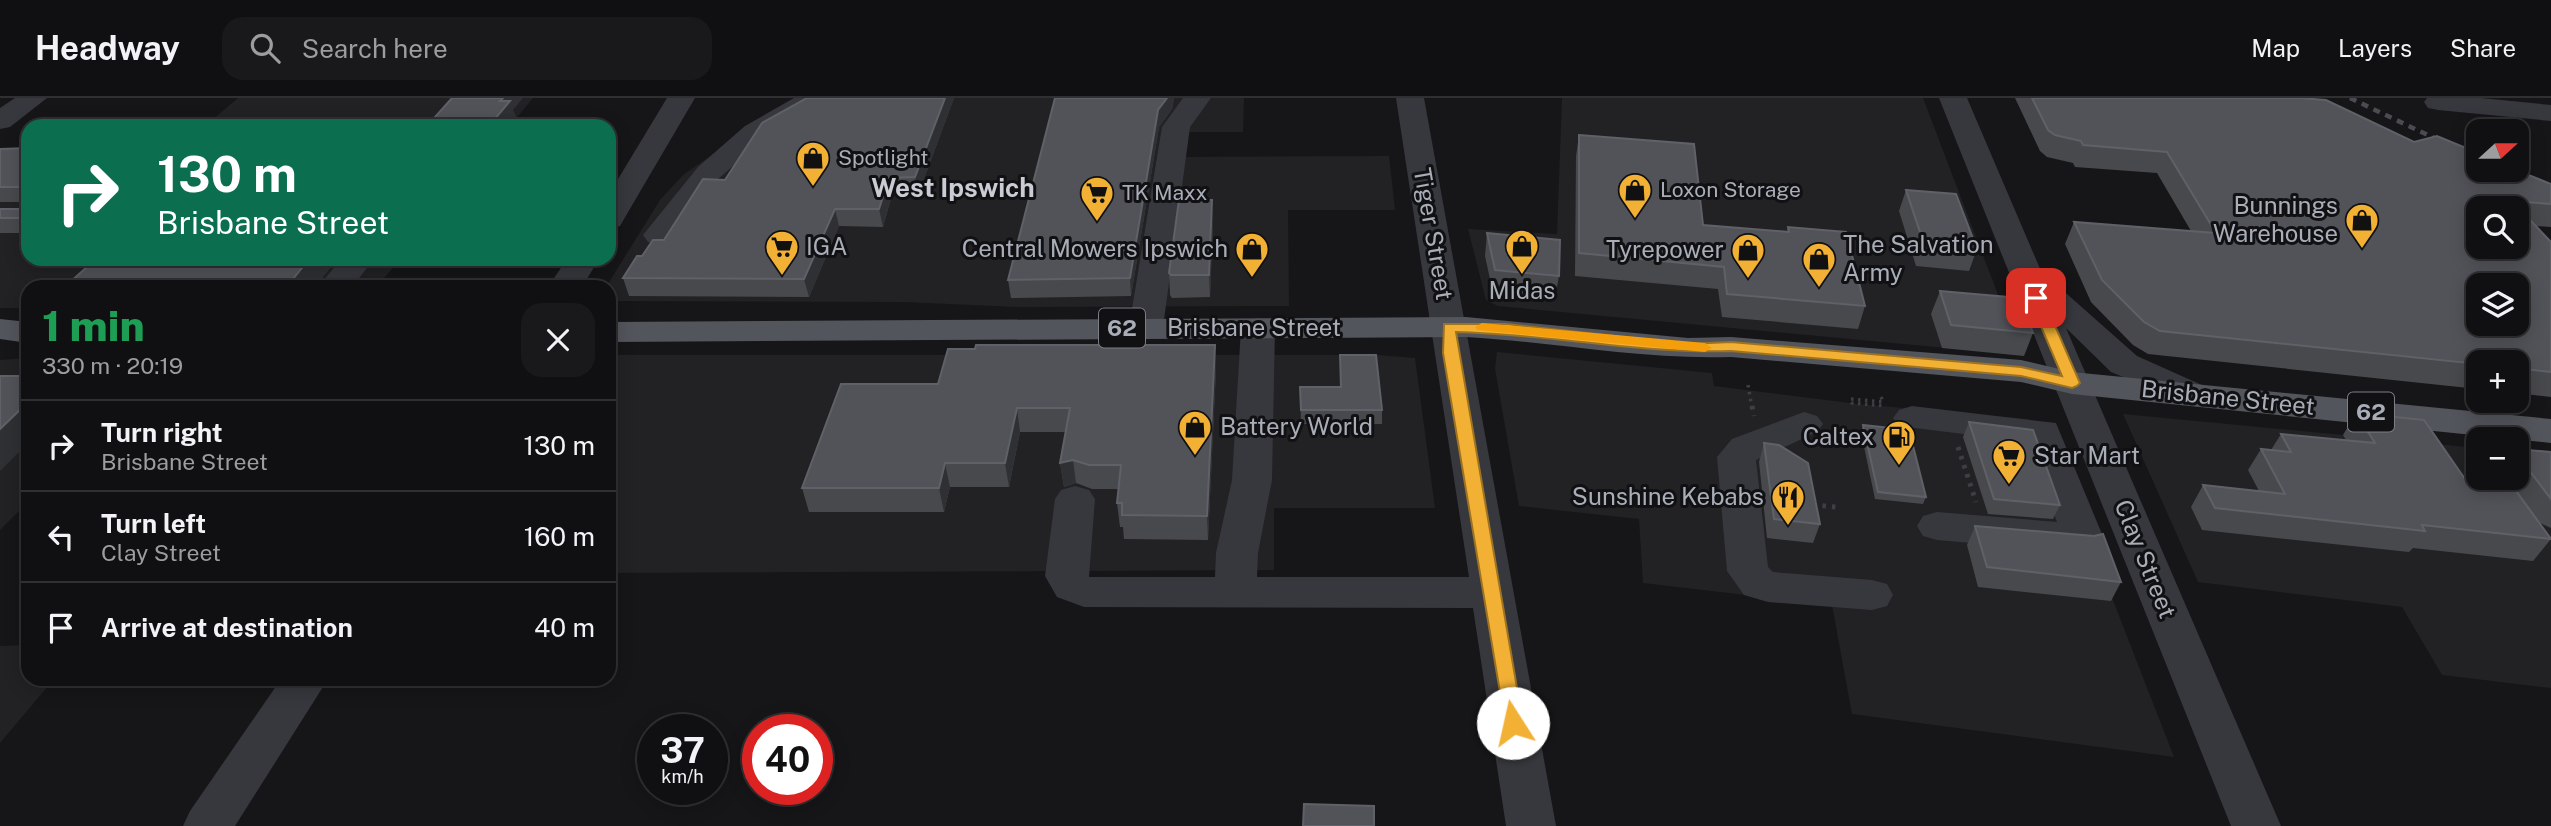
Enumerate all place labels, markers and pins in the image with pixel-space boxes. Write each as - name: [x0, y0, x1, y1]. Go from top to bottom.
- shop icon: Spotlight: [794, 139, 832, 188]
- place label: Spotlight: [838, 145, 928, 170]
- shop icon: Loxon Storage: [1616, 171, 1654, 220]
- supermarket icon: TK Maxx: [1078, 174, 1116, 223]
- place label: Loxon Storage: [1660, 177, 1801, 202]
- place label: TK Maxx: [1122, 180, 1207, 205]
- place label: Bunnings Warehouse: [2213, 191, 2338, 247]
- shop icon: Bunnings Warehouse: [2343, 201, 2381, 250]
- shop icon: Midas: [1503, 227, 1541, 276]
- supermarket icon: IGA: [763, 228, 801, 277]
- shop icon: Central Mowers Ipswich: [1233, 230, 1271, 279]
- place label: The Salvation Army: [1843, 230, 1994, 286]
- shop icon: Tyrepower: [1729, 231, 1767, 280]
- place label: IGA: [806, 232, 848, 260]
- place label: Central Mowers Ipswich: [962, 234, 1228, 262]
- place label: Tyrepower: [1606, 235, 1724, 263]
- shop icon: The Salvation Army: [1800, 240, 1838, 289]
- pin: [2006, 268, 2066, 328]
- place label: Midas: [1489, 276, 1555, 304]
- shop icon: Battery World: [1176, 408, 1214, 457]
- place label: Battery World: [1220, 412, 1373, 440]
- fuel station icon: Caltex: [1880, 418, 1918, 467]
- place label: Caltex: [1803, 422, 1874, 450]
- supermarket icon: Star Mart: [1990, 437, 2028, 486]
- place label: Star Mart: [2034, 441, 2140, 469]
- restaurant icon: Sunshine Kebabs: [1769, 478, 1807, 527]
- place label: Sunshine Kebabs: [1572, 482, 1764, 510]

